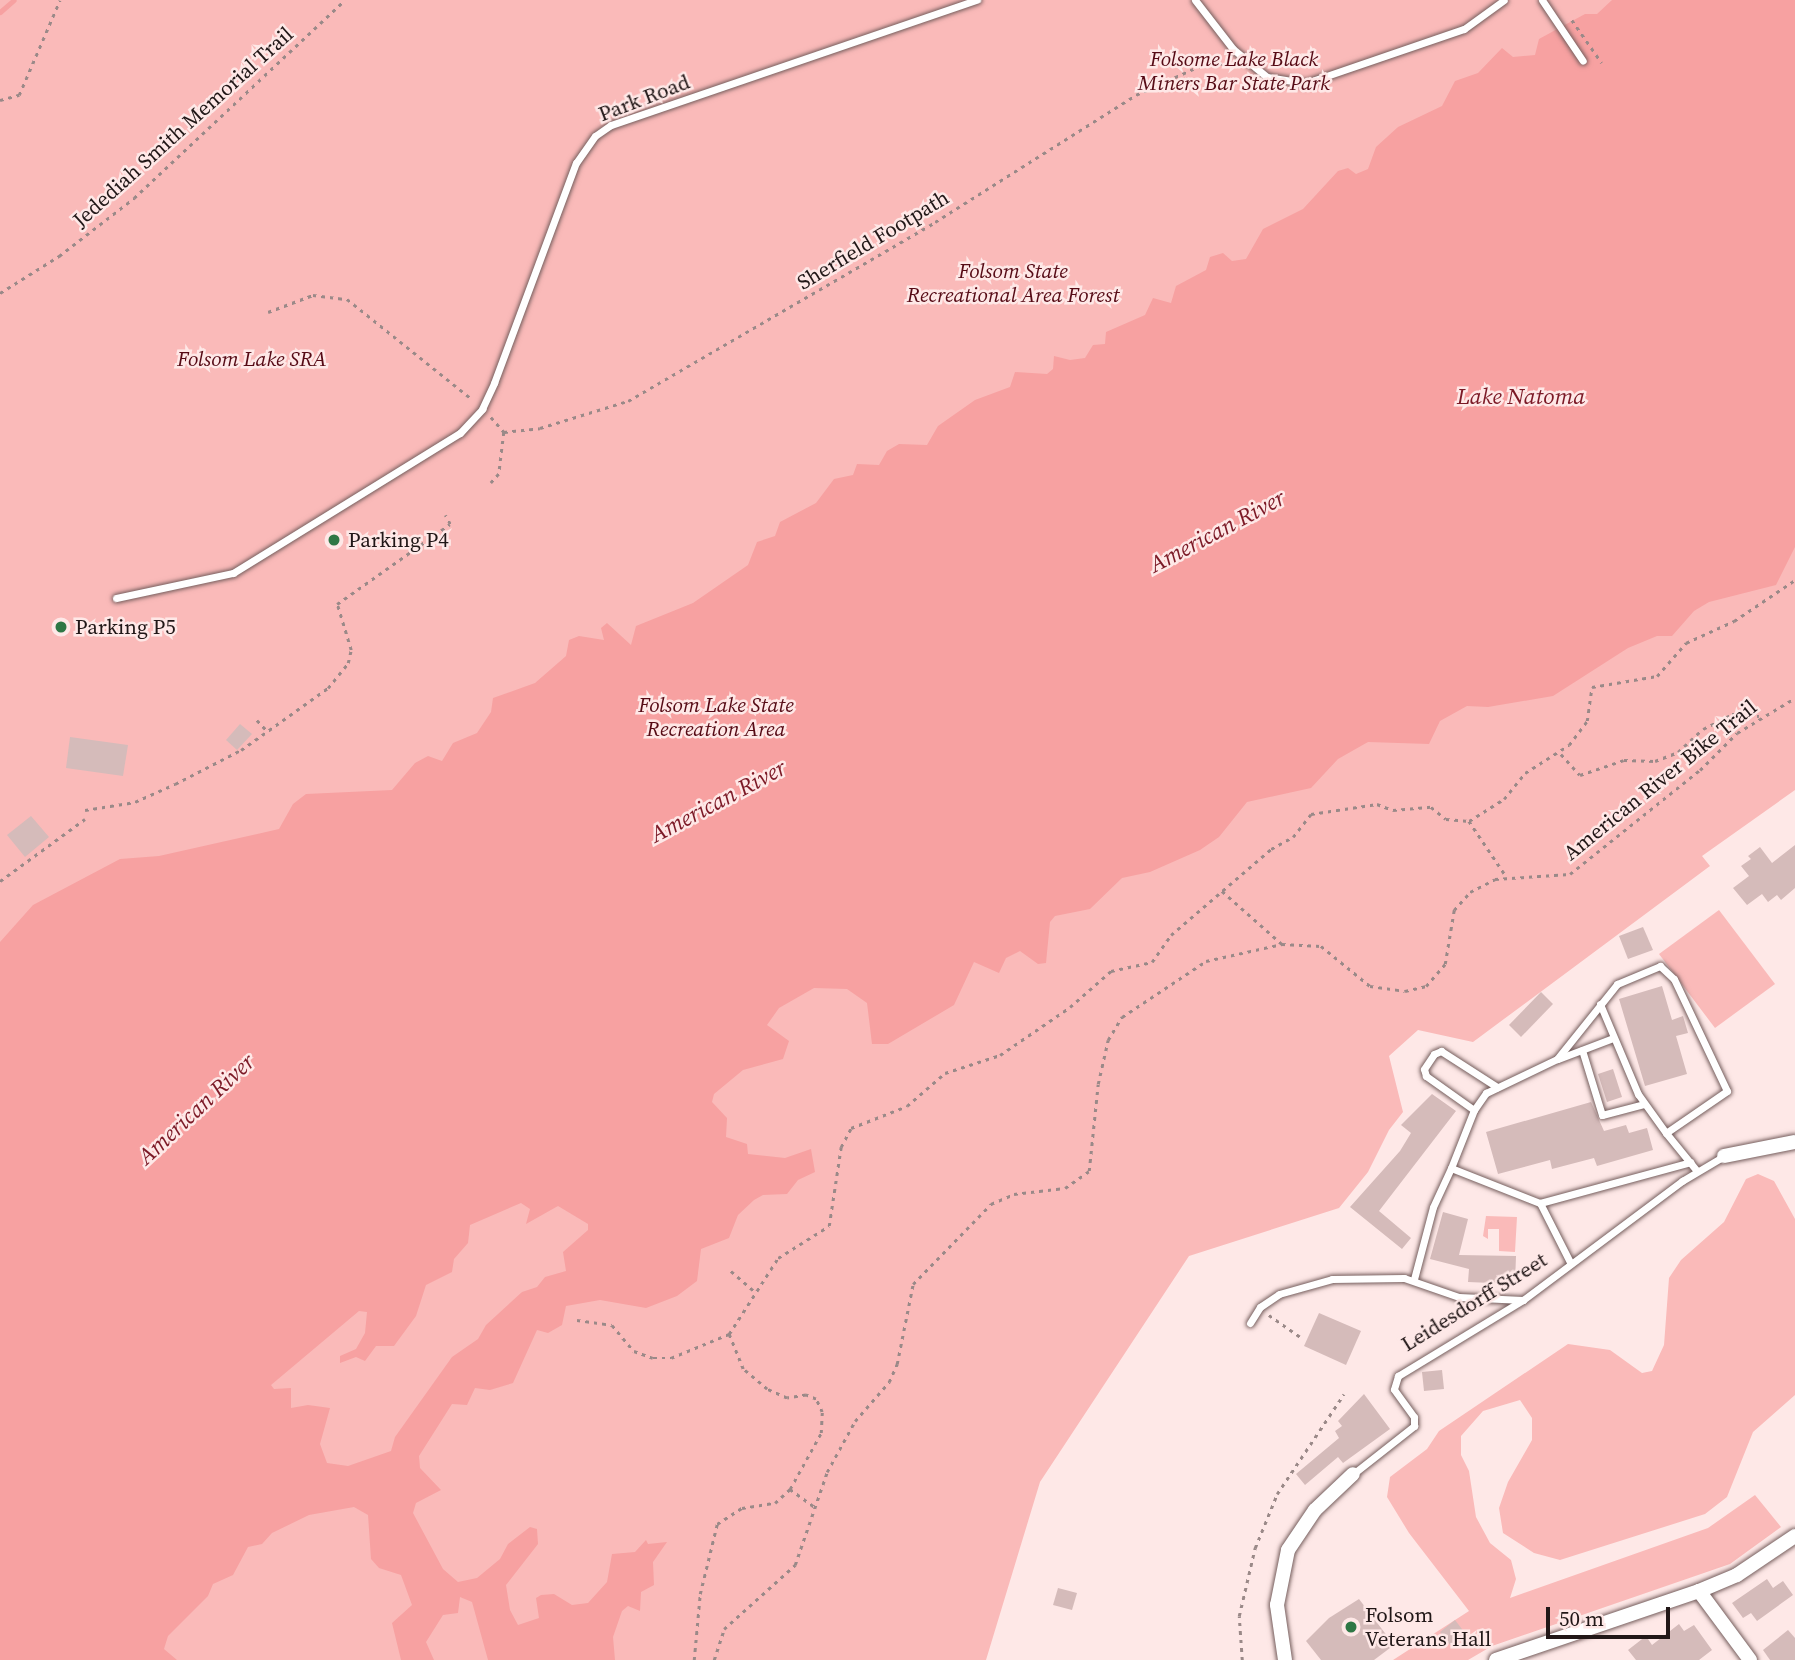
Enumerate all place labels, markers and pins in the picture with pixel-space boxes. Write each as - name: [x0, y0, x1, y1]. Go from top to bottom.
- place label: Parking P4: [348, 527, 449, 553]
- marker: Parking P4: [326, 532, 342, 548]
- place label: Parking P5: [75, 614, 176, 640]
- marker: Parking P5: [53, 619, 69, 635]
- place label: Folsom Veterans Hall: [1365, 1602, 1491, 1652]
- marker: Folsom Veterans Hall: [1343, 1619, 1359, 1635]

